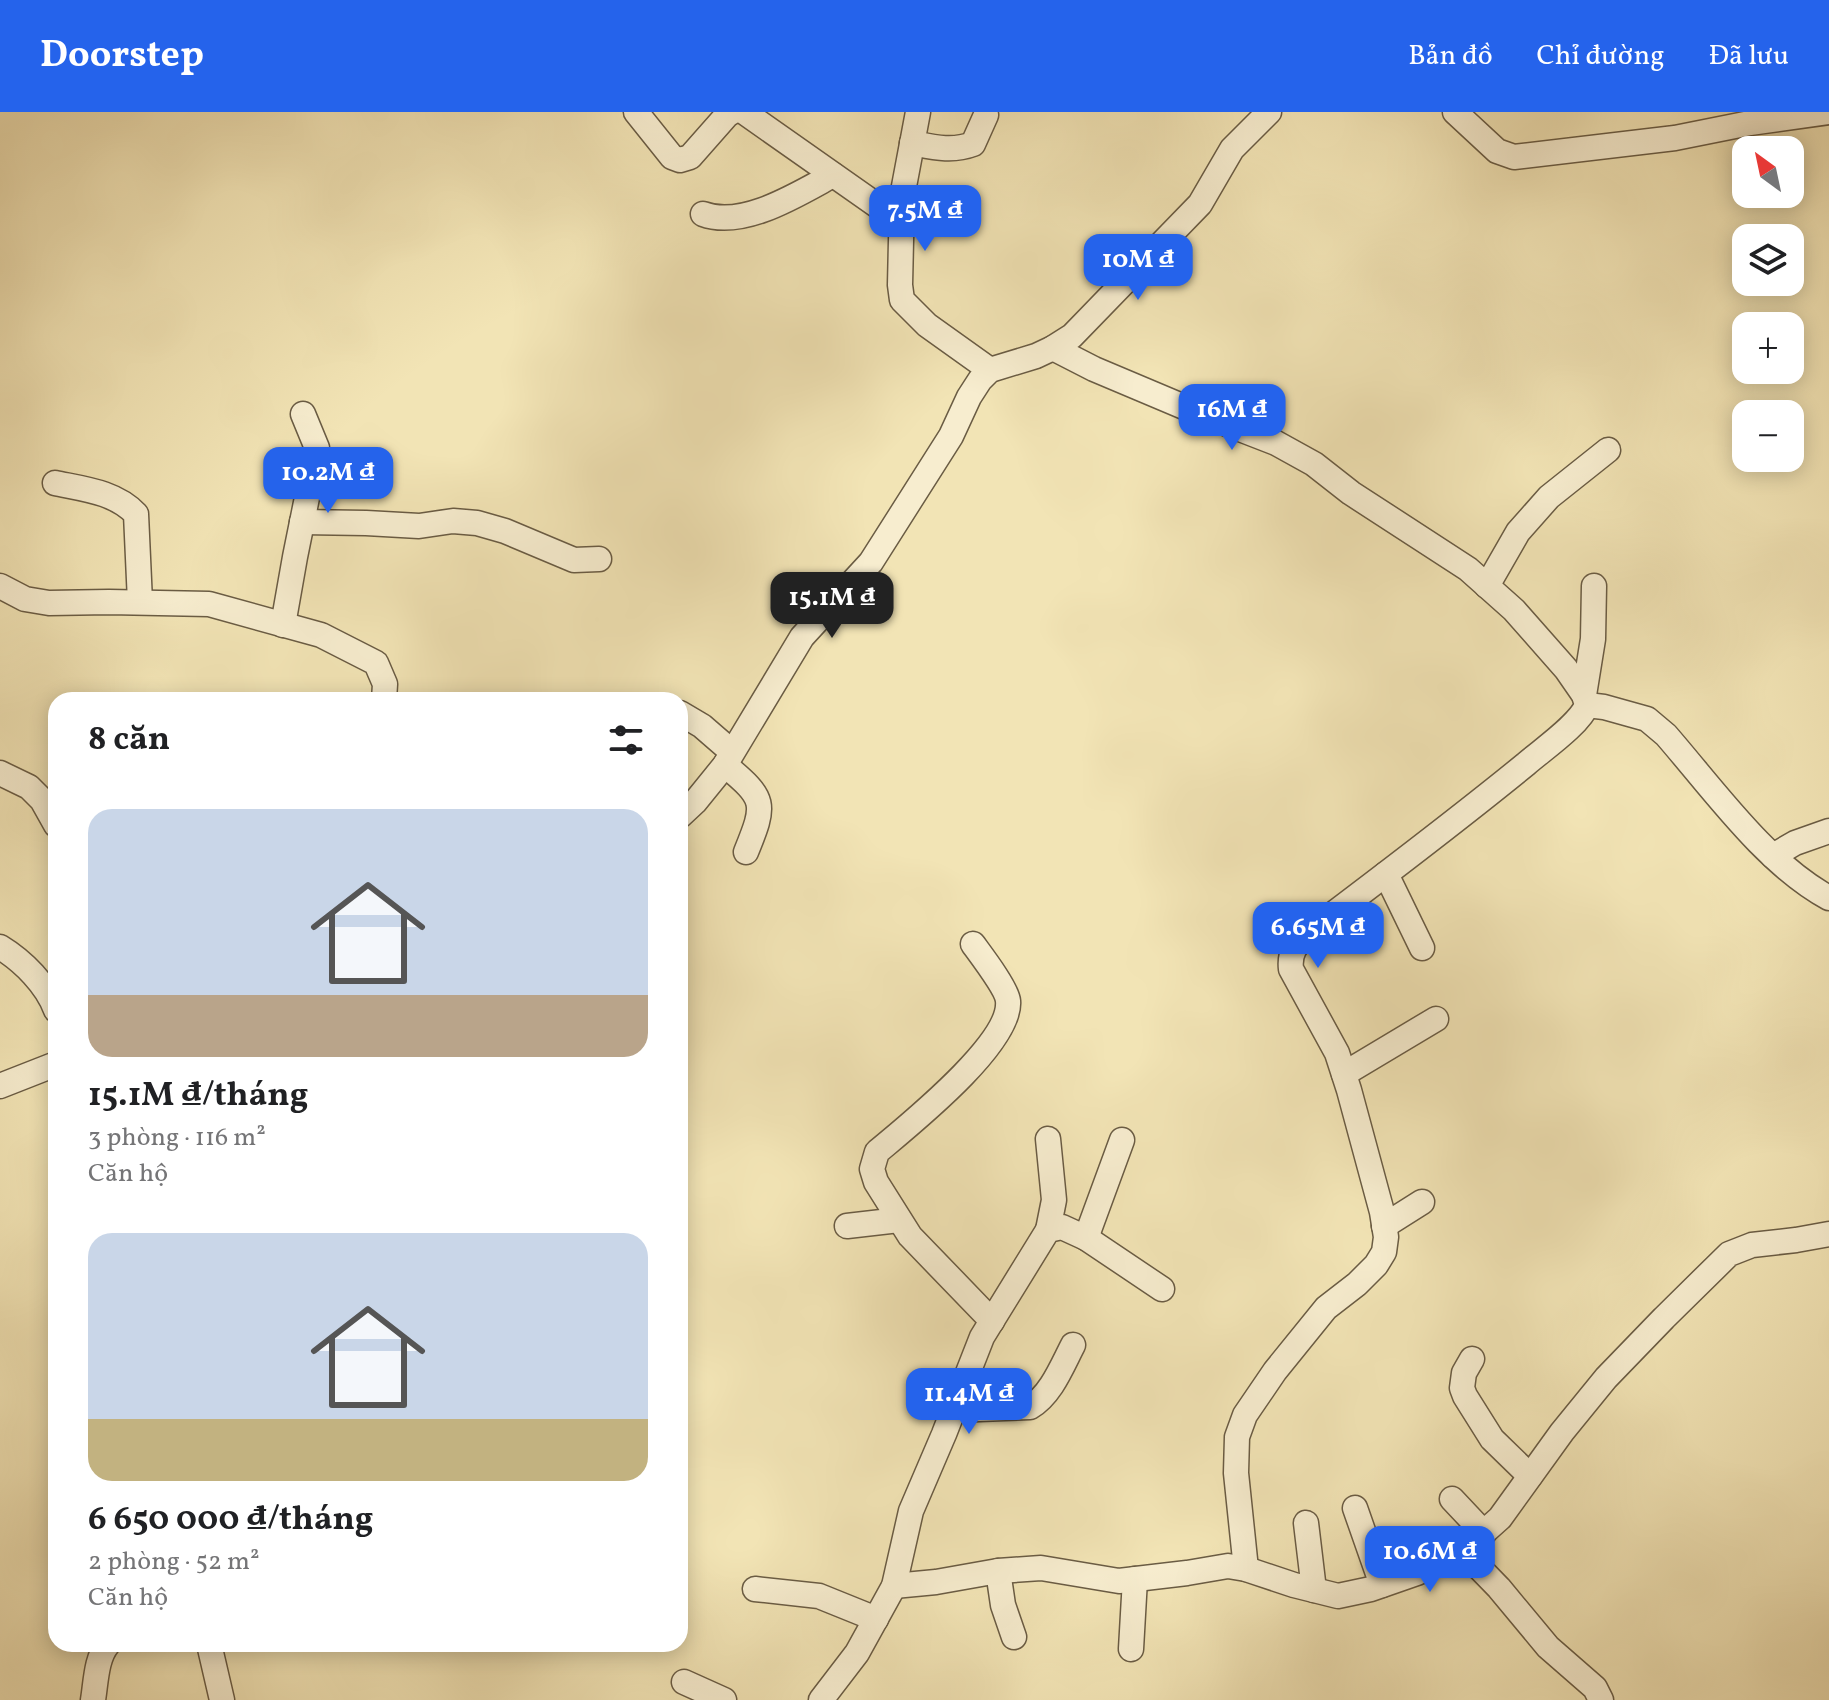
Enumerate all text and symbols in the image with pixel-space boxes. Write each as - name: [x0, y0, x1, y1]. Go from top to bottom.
- text: Doorstep: [40, 30, 204, 83]
- text: Bản đồ: [1408, 37, 1493, 76]
- text: Chỉ đường: [1537, 37, 1664, 76]
- text: Đã lưu: [1708, 37, 1789, 76]
- north arrow: [1732, 136, 1804, 208]
- map controls: [1732, 136, 1804, 472]
- pin: 7.5M ₫: [860, 185, 990, 253]
- text: 7.5M ₫: [887, 193, 963, 229]
- button: layers: [1732, 224, 1804, 296]
- pin: 10M ₫: [1082, 234, 1194, 302]
- text: 10M ₫: [1102, 242, 1174, 278]
- button: +: [1732, 312, 1804, 384]
- pin: 16M ₫: [1176, 384, 1288, 452]
- text: 16M ₫: [1197, 392, 1267, 428]
- button: −: [1732, 400, 1804, 472]
- pin: 10.2M ₫: [254, 447, 402, 515]
- text: 10.2M ₫: [281, 455, 375, 491]
- pin: 15.1M ₫: [758, 572, 906, 640]
- text: 15.1M ₫: [789, 580, 875, 616]
- text: 8 căn: [88, 717, 170, 764]
- icon: filters: [604, 718, 648, 762]
- icon: home: [296, 861, 440, 1005]
- pin: 6.65M ₫: [1244, 902, 1392, 970]
- text: 6.65M ₫: [1271, 910, 1365, 946]
- text: 15.1M ₫/tháng: [88, 1073, 308, 1120]
- text: 3 phòng · 116 m²: [88, 1120, 266, 1156]
- text: Căn hộ: [88, 1156, 168, 1192]
- icon: home: [296, 1285, 440, 1429]
- pin: 11.4M ₫: [895, 1368, 1043, 1436]
- text: 11.4M ₫: [924, 1376, 1014, 1412]
- text: 6 650 000 ₫/tháng: [88, 1497, 374, 1544]
- pin: 10.6M ₫: [1356, 1526, 1504, 1594]
- text: 10.6M ₫: [1383, 1534, 1477, 1570]
- text: 2 phòng · 52 m²: [88, 1544, 260, 1580]
- text: Căn hộ: [88, 1580, 168, 1616]

